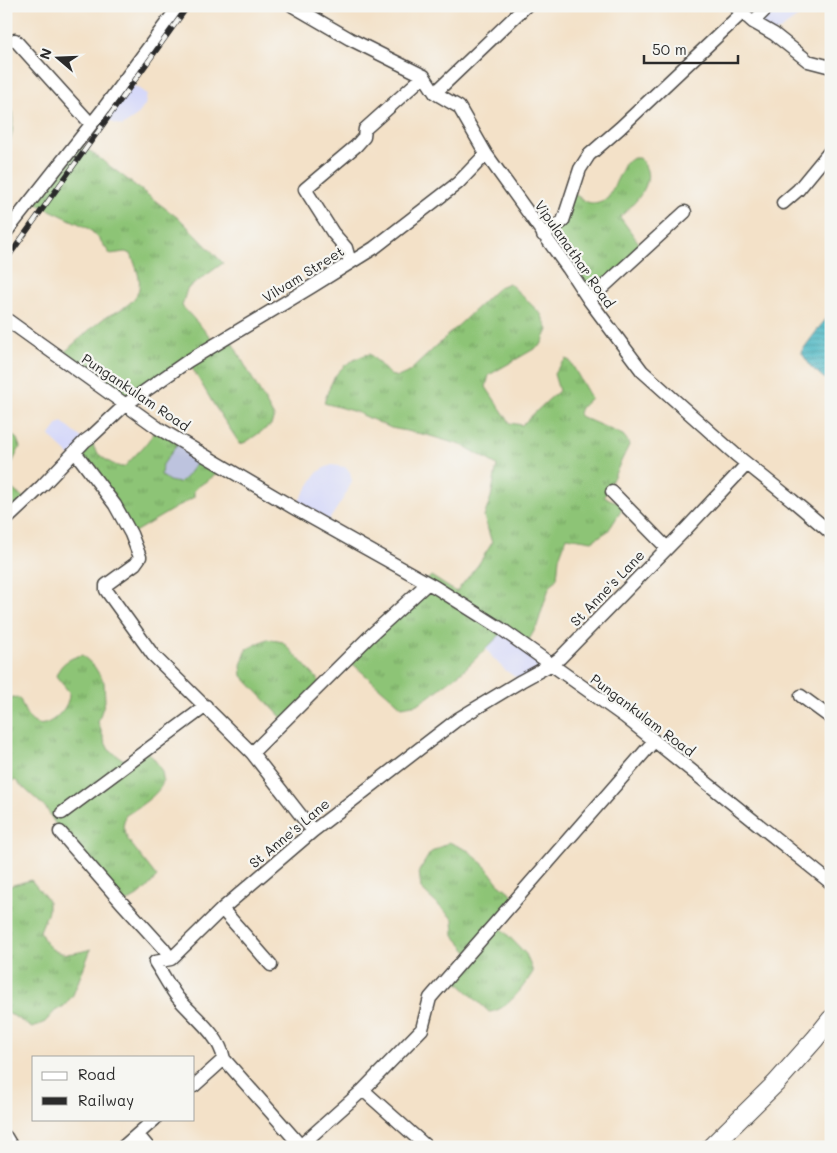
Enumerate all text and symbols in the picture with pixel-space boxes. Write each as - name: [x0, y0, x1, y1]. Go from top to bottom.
- north arrow: [32, 32, 82, 82]
- scale bar: [644, 32, 738, 64]
- text: 50 m: [652, 39, 687, 59]
- text: N: [35, 45, 56, 62]
- street label: Vipulanathar Road: [531, 196, 619, 312]
- street label: Vilvam Street: [258, 241, 348, 307]
- street label: Pungankulam Road: [78, 349, 194, 435]
- street label: St Anne's Lane: [566, 546, 648, 630]
- street label: Pungankulam Road: [587, 669, 699, 761]
- street label: St Anne's Lane: [245, 794, 333, 872]
- legend: [32, 1056, 195, 1120]
- text: Road: [78, 1064, 115, 1084]
- text: Railway: [78, 1090, 134, 1110]

